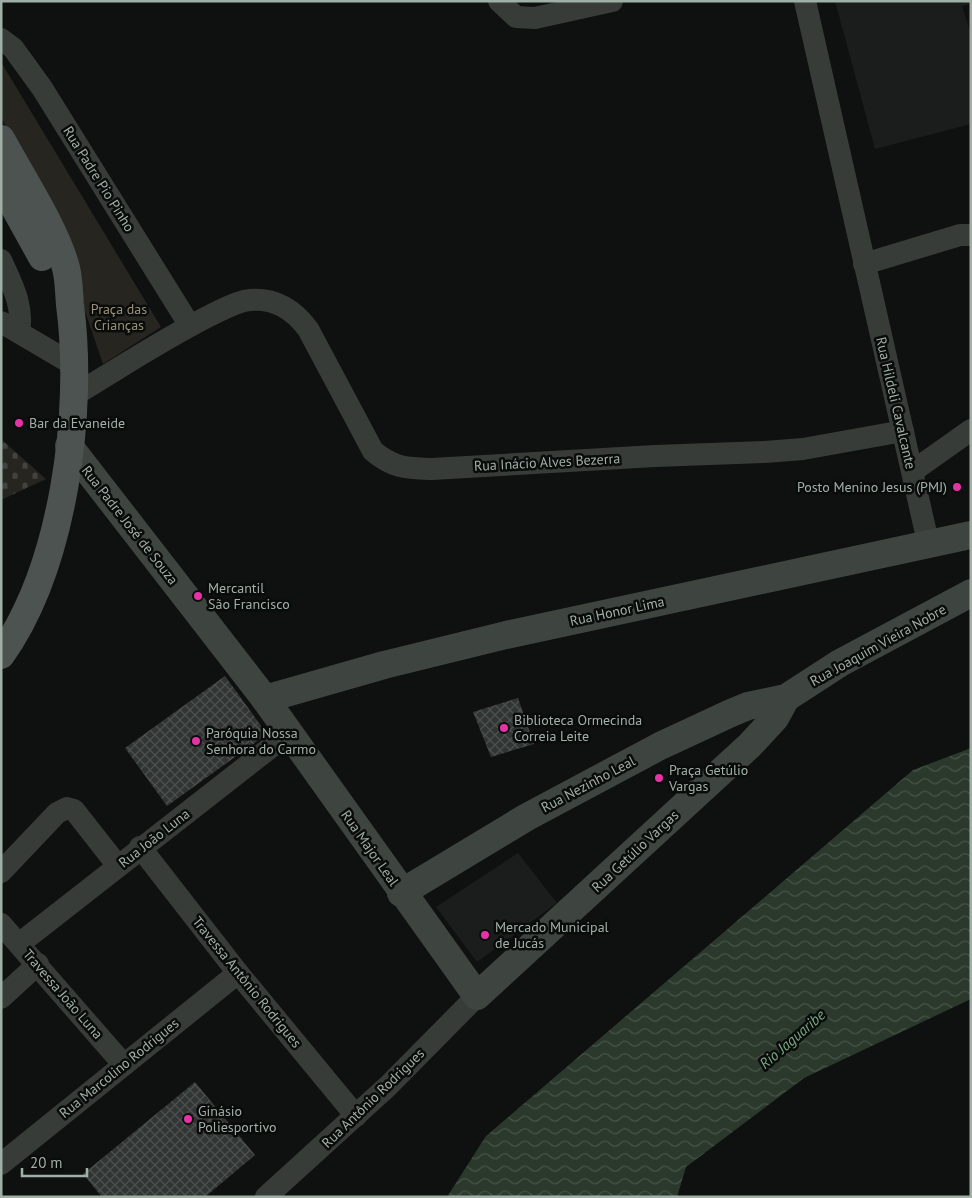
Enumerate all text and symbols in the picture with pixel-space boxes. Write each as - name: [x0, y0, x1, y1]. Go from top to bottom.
- street label: Rua Padre Pio Pinho: [59, 123, 139, 235]
- park label: Praça das Crianças: [91, 300, 147, 334]
- street label: Rua Hildeli Cavalcante: [872, 335, 920, 471]
- place label: Bar da Evaneide: [29, 414, 125, 432]
- marker: Bar da Evaneide: [13, 417, 25, 429]
- street label: Rua Inácio Alves Bezerra: [473, 449, 621, 475]
- street label: Rua Padre José de Souza: [78, 462, 182, 588]
- place label: Posto Menino Jesus (PMJ): [797, 478, 947, 496]
- marker: Posto Menino Jesus (PMJ): [951, 481, 963, 493]
- place label: Mercantil São Francisco: [208, 579, 290, 613]
- marker: Mercantil São Francisco: [192, 590, 204, 602]
- street label: Rua Honor Lima: [568, 592, 666, 630]
- street label: Rua Joaquim Vieira Nobre: [807, 600, 949, 690]
- place label: Biblioteca Ormecinda Correia Leite: [514, 711, 642, 745]
- marker: Biblioteca Ormecinda Correia Leite: [498, 722, 510, 734]
- place label: Paróquia Nossa Senhora do Carmo: [206, 724, 316, 758]
- marker: Paróquia Nossa Senhora do Carmo: [190, 735, 202, 747]
- street label: Rua Nezinho Leal: [538, 752, 638, 816]
- place label: Praça Getúlio Vargas: [668, 761, 748, 795]
- marker: Praça Getúlio Vargas: [653, 772, 665, 784]
- street label: Rua João Luna: [115, 805, 193, 871]
- street label: Rua Major Leal: [337, 806, 403, 890]
- street label: Rua Getúlio Vargas: [588, 806, 682, 896]
- street label: Travessa Antônio Rodrigues: [189, 913, 306, 1051]
- place label: Mercado Municipal de Jucás: [495, 918, 609, 952]
- marker: Mercado Municipal de Jucás: [479, 929, 491, 941]
- street label: Travessa João Luna: [19, 945, 107, 1043]
- water label: Rio Jaguaribe: [755, 1005, 829, 1073]
- street label: Rua Marcolino Rodrigues: [56, 1014, 183, 1122]
- street label: Rua Antônio Rodrigues: [318, 1044, 428, 1152]
- place label: Ginásio Poliesportivo: [198, 1102, 277, 1136]
- marker: Ginásio Poliesportivo: [182, 1113, 194, 1125]
- scale bar: [22, 1146, 88, 1178]
- text: 20 m: [30, 1153, 63, 1172]

